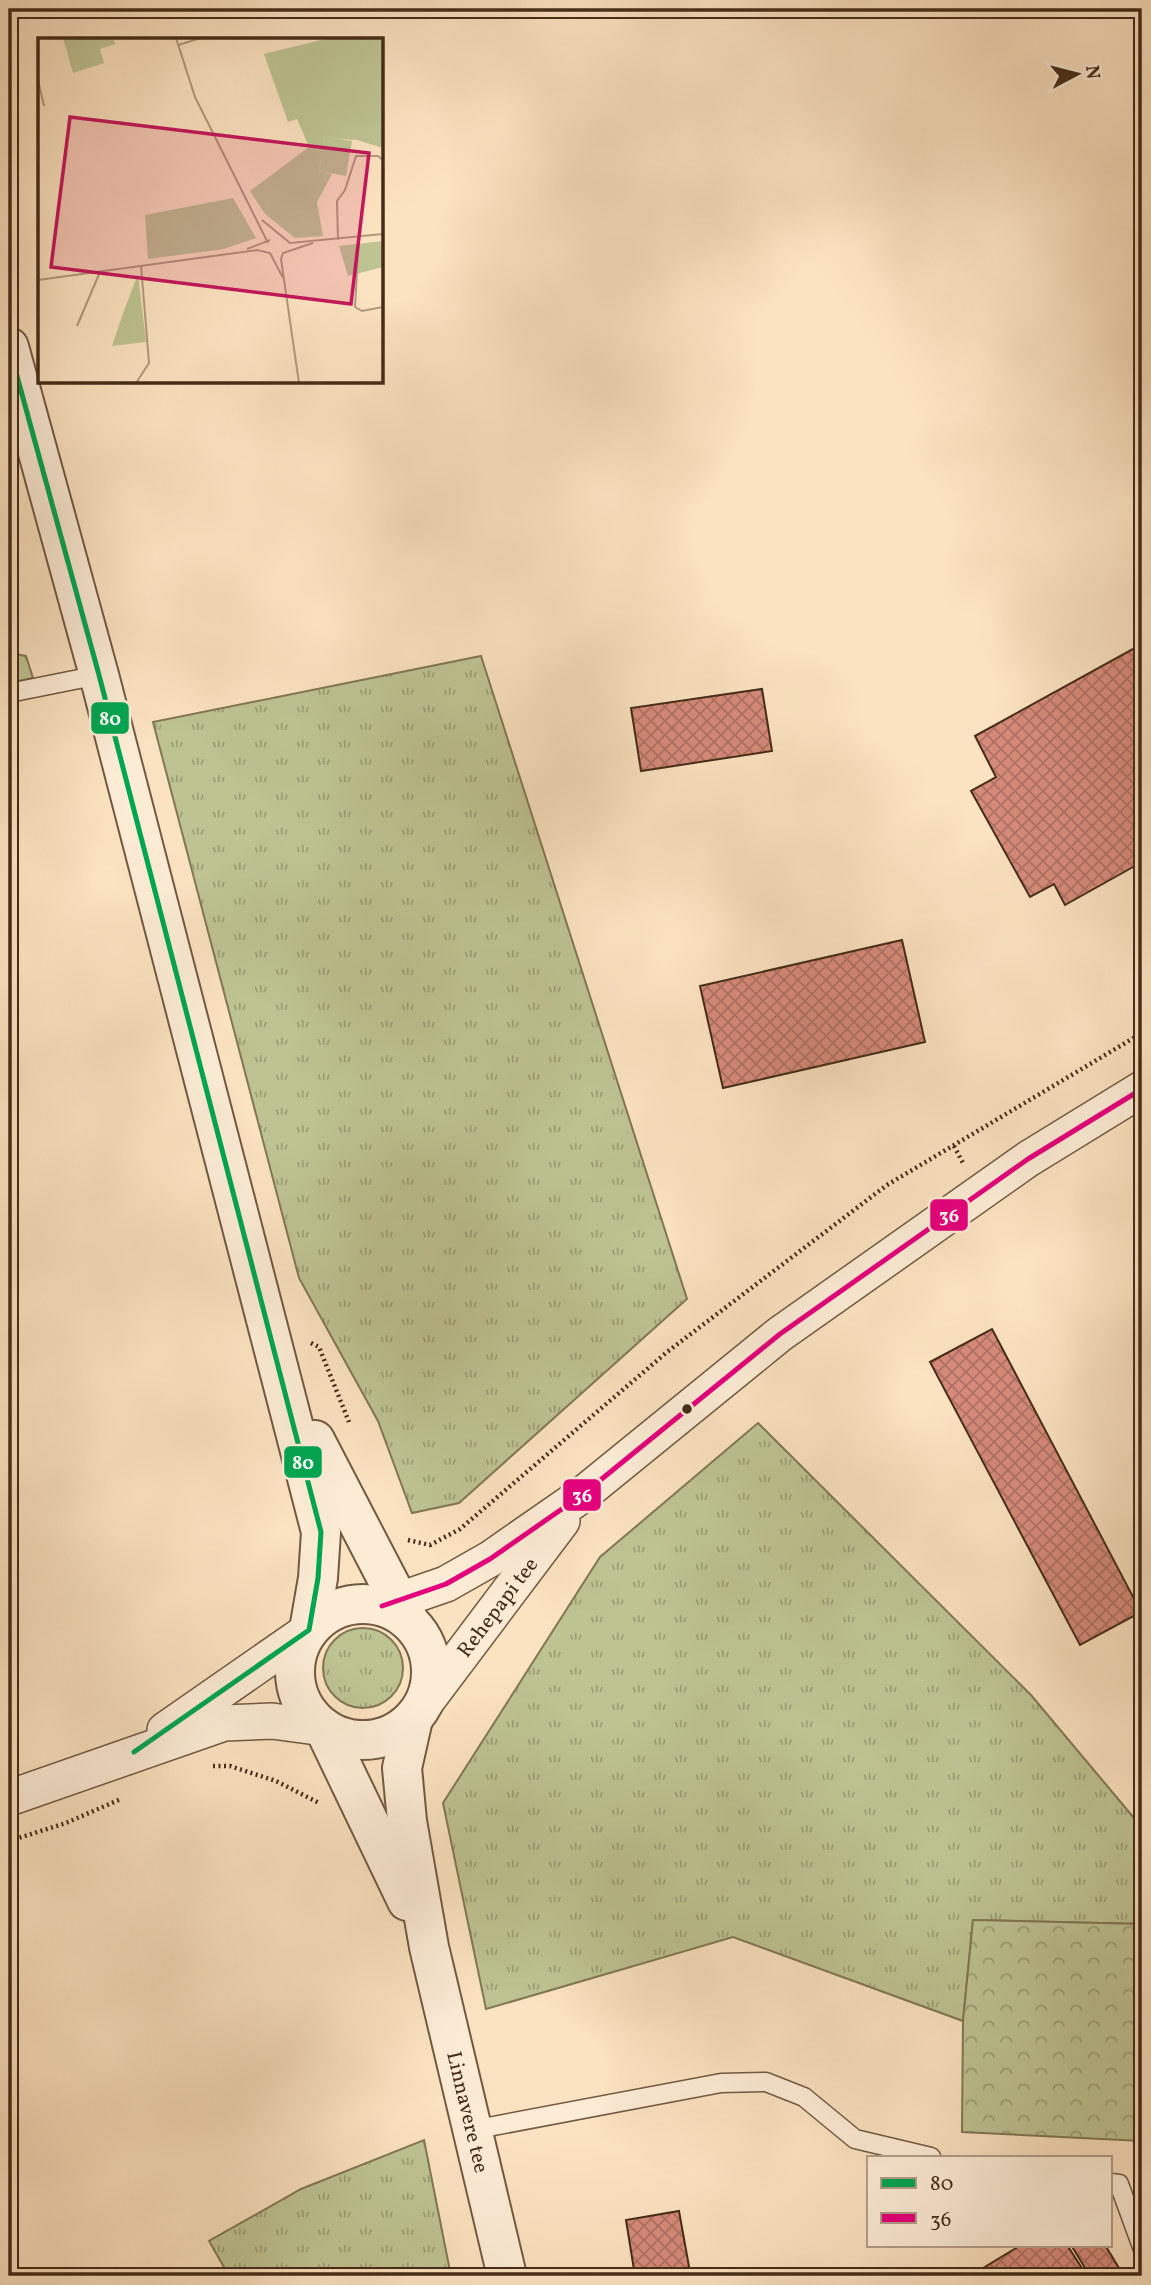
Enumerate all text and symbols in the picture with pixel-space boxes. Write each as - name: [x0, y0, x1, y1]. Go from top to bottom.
- inset map: [38, 38, 383, 383]
- north arrow: [1042, 38, 1112, 108]
- text: N: [1078, 64, 1106, 81]
- line badge: 80: [90, 701, 130, 735]
- text: 80: [99, 707, 121, 733]
- line badge: 36: [929, 1198, 969, 1232]
- text: 36: [939, 1204, 959, 1230]
- unlabelled marker: [680, 1402, 694, 1416]
- line badge: 80: [283, 1445, 323, 1479]
- text: 80: [292, 1451, 314, 1477]
- line badge: 36: [562, 1478, 602, 1512]
- text: 36: [572, 1484, 592, 1510]
- street label: Rehepapi tee: [451, 1552, 546, 1664]
- street label: Linnavere tee: [438, 2049, 495, 2176]
- legend: [867, 2156, 1112, 2246]
- text: 80: [930, 2170, 953, 2199]
- text: 36: [930, 2206, 951, 2235]

